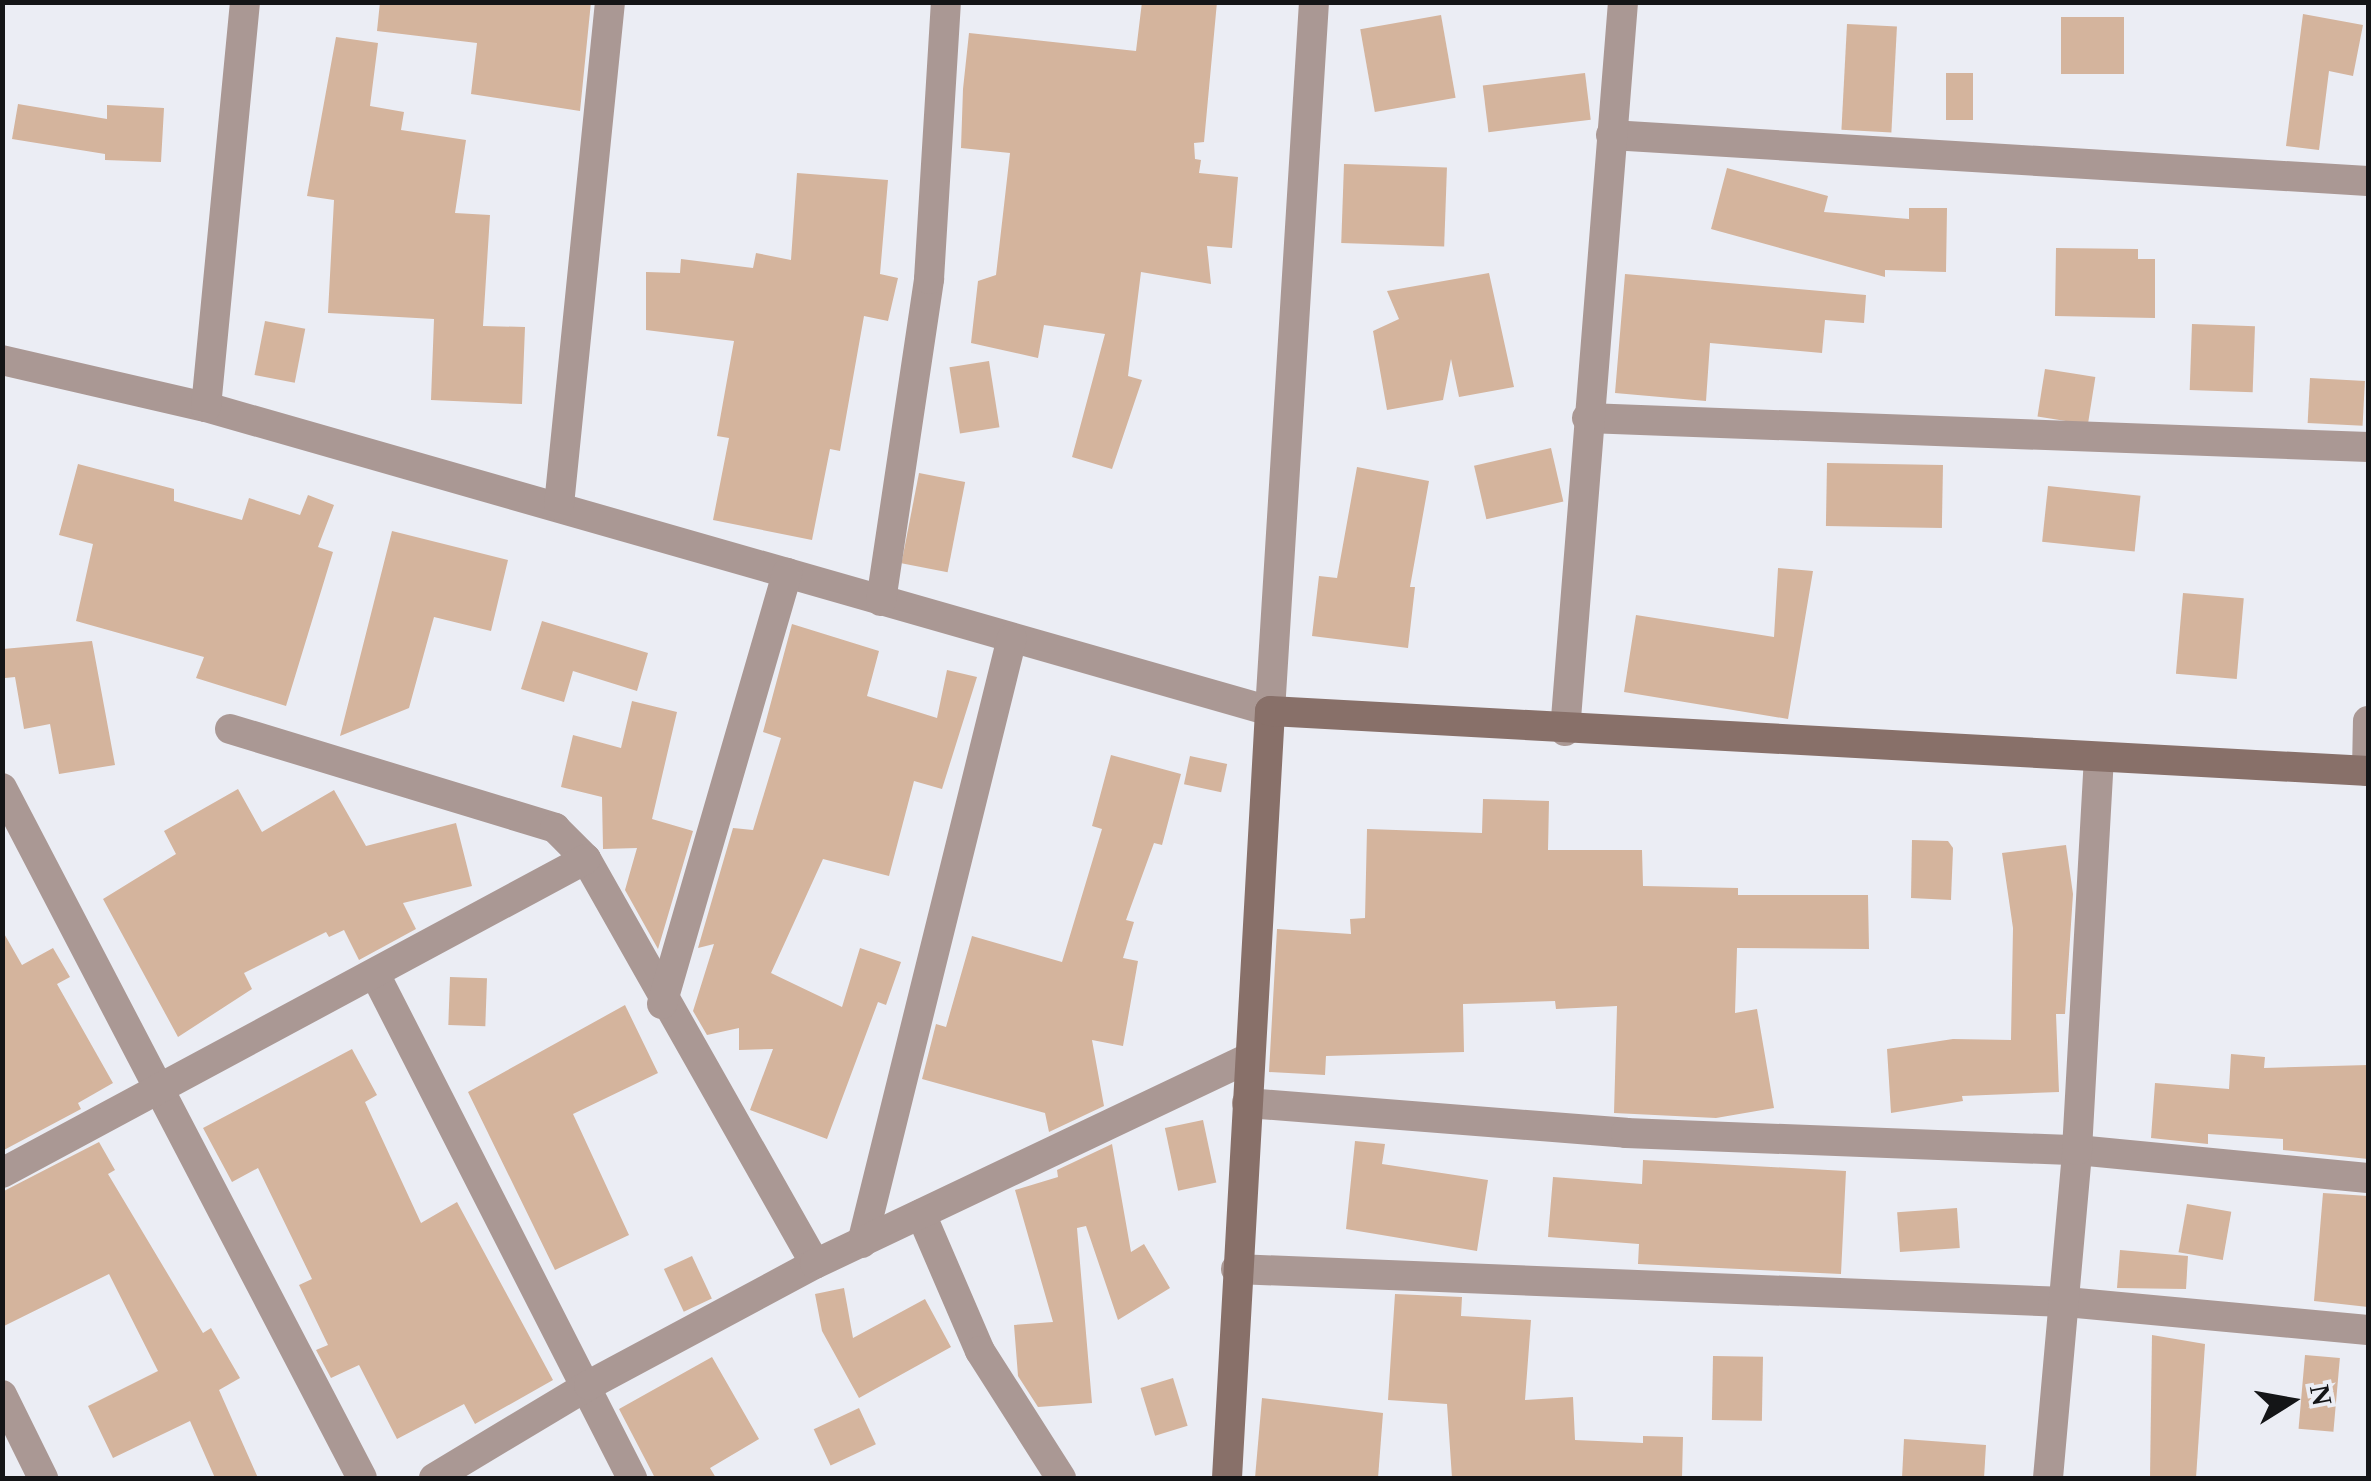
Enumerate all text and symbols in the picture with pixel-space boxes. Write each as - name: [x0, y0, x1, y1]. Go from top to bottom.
- north arrow: [2241, 1351, 2341, 1451]
- text: N: [2304, 1382, 2338, 1408]

